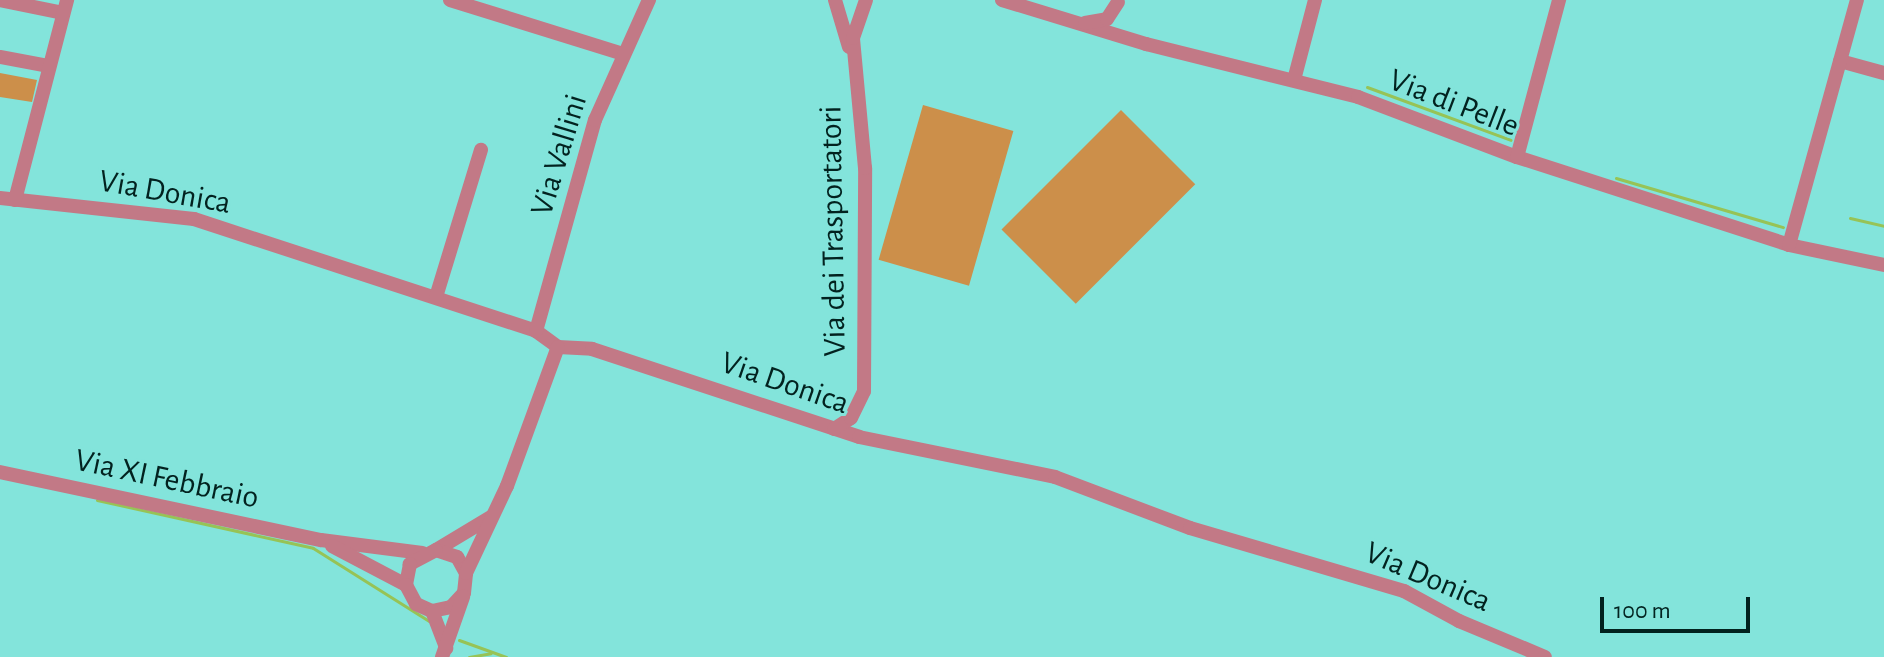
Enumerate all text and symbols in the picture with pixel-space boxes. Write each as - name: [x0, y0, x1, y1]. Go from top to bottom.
- street label: Via di Pelle: [1384, 61, 1524, 145]
- street label: Via Vallini: [522, 90, 596, 220]
- street label: Via dei Trasportatori: [812, 105, 854, 357]
- street label: Via Donica: [96, 162, 234, 222]
- street label: Via Donica: [716, 343, 854, 423]
- street label: Via XI Febbraio: [72, 441, 262, 517]
- street label: Via Donica: [1359, 533, 1497, 621]
- scale bar: [1604, 581, 1754, 631]
- text: 100 m: [1614, 599, 1671, 623]

